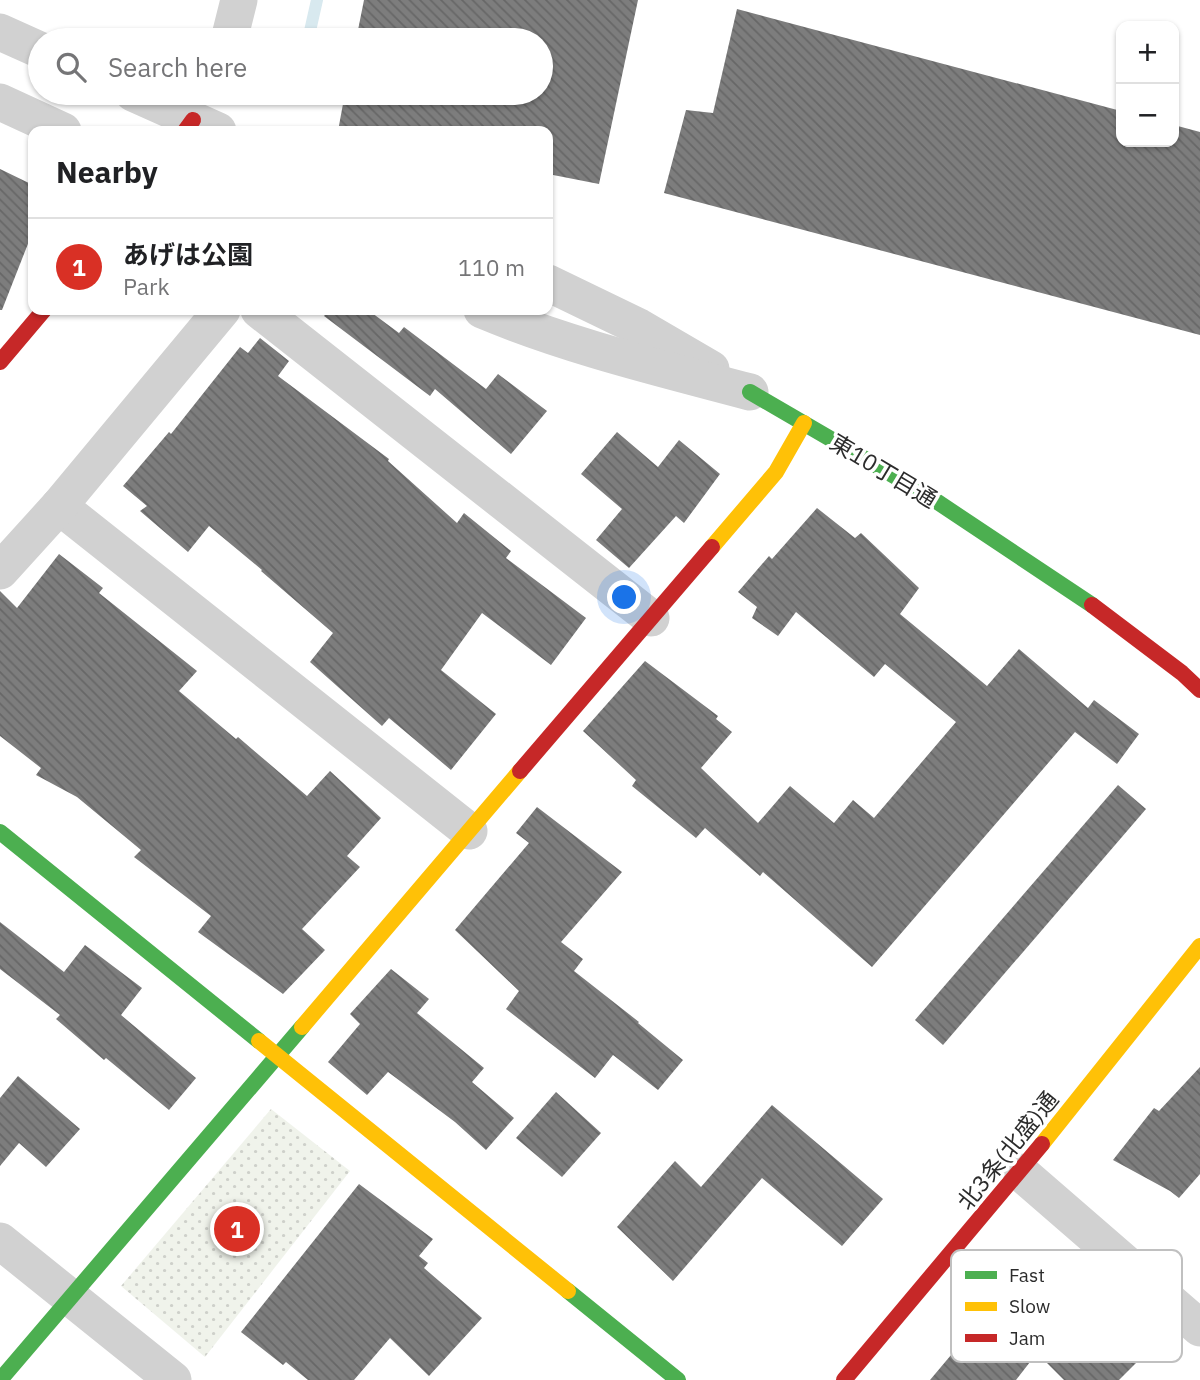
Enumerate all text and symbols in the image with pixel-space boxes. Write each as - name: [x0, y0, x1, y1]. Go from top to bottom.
- map controls: [1116, 21, 1179, 147]
- button: +: [1116, 21, 1179, 84]
- search box: [28, 28, 553, 105]
- icon: search: [52, 48, 90, 86]
- text: Search here: [108, 50, 247, 84]
- button: −: [1116, 84, 1179, 147]
- text: Nearby: [56, 152, 158, 191]
- text: あげは公園: [123, 237, 253, 271]
- text: 1: [72, 252, 86, 282]
- text: 110 m: [458, 252, 525, 282]
- text: Park: [123, 271, 170, 301]
- street label: 東10丁目通: [825, 426, 943, 514]
- your location: [607, 580, 641, 614]
- street label: 北3条(北盛)通: [950, 1085, 1064, 1215]
- pin: 1: [214, 1203, 260, 1255]
- legend: [951, 1250, 1182, 1362]
- text: Fast: [1009, 1263, 1045, 1287]
- text: Slow: [1009, 1294, 1050, 1318]
- text: Jam: [1009, 1326, 1045, 1350]

